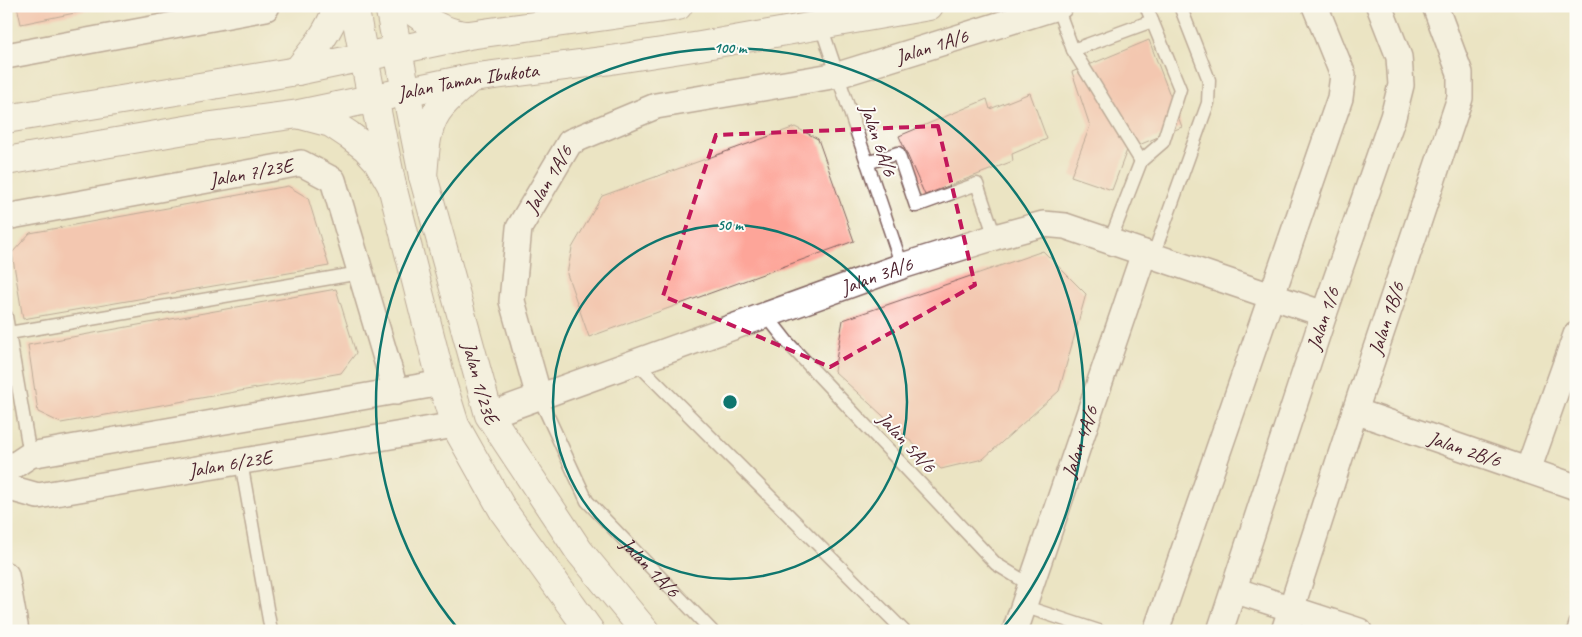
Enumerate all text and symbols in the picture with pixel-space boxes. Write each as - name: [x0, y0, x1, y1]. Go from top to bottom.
- street label: Jalan 1A/6: [892, 23, 972, 70]
- text: 100 m: [714, 39, 748, 58]
- street label: Jalan Taman Ibukota: [394, 57, 541, 106]
- street label: Jalan 6A/6: [854, 100, 903, 180]
- street label: Jalan 1A/6: [518, 140, 579, 219]
- street label: Jalan 7/23E: [206, 152, 297, 193]
- text: 50 m: [717, 216, 744, 235]
- street label: Jalan 3A/6: [836, 251, 917, 300]
- street label: Jalan 1B/6: [1362, 278, 1411, 359]
- street label: Jalan 1/6: [1301, 283, 1346, 354]
- street label: Jalan 1/23E: [456, 338, 505, 431]
- centre of rings: [721, 393, 739, 411]
- street label: Jalan 4A/6: [1056, 402, 1104, 482]
- street label: Jalan 5A/6: [871, 406, 942, 479]
- street label: Jalan 2B/6: [1424, 425, 1505, 474]
- street label: Jalan 6/23E: [186, 444, 276, 483]
- street label: Jalan 1A/6: [614, 531, 686, 604]

